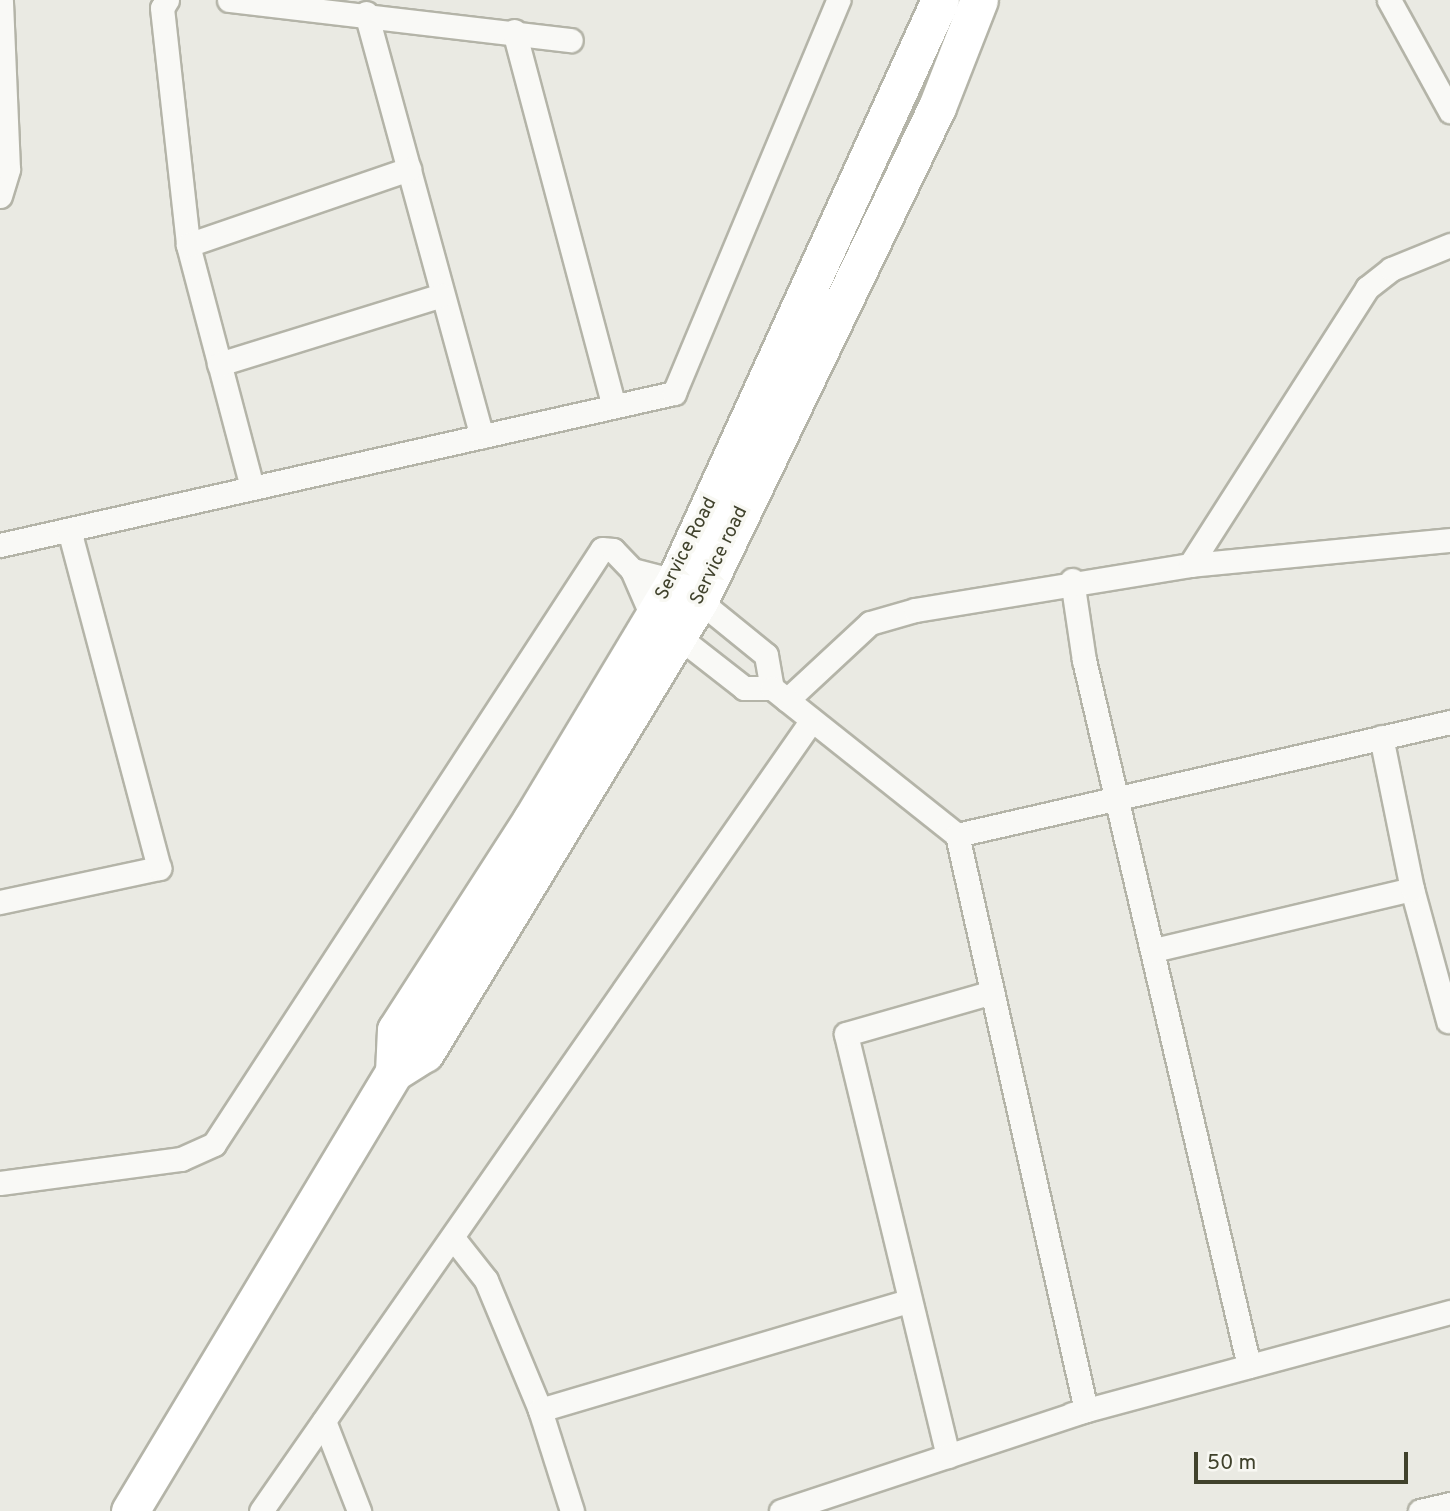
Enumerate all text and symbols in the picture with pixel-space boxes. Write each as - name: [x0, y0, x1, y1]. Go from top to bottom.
- street label: Service Road: [651, 494, 723, 604]
- street label: Service road: [686, 503, 754, 609]
- scale bar: [1198, 1438, 1412, 1482]
- text: 50 m: [1207, 1450, 1256, 1477]

